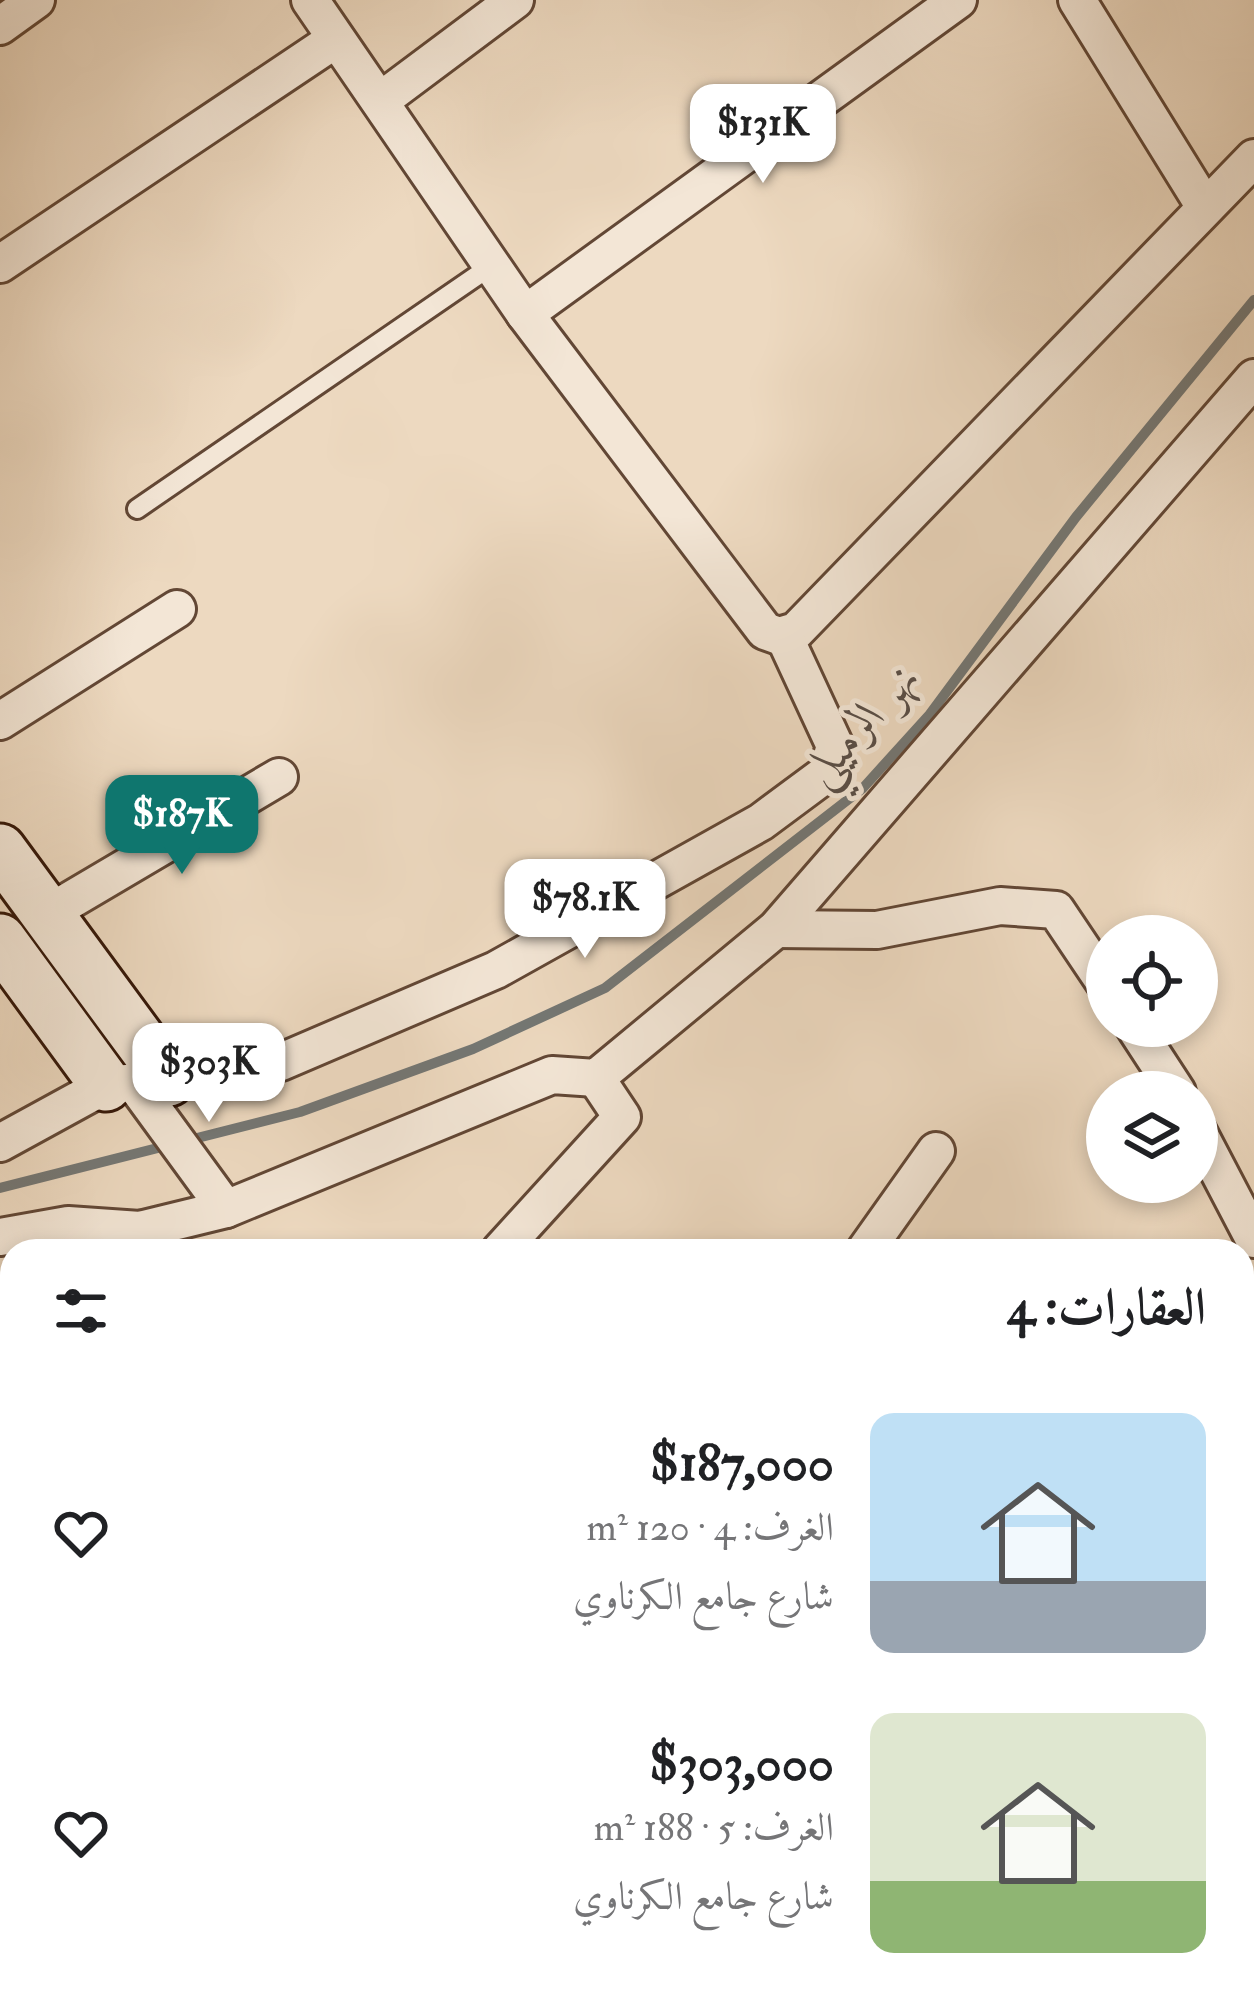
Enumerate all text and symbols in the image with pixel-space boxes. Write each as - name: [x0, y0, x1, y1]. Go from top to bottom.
- pin: $131K: [679, 84, 847, 186]
- text: $131K: [717, 98, 809, 147]
- water label: نهر الرميلي: [789, 649, 944, 810]
- pin: $187K: [98, 775, 266, 877]
- text: $187K: [132, 789, 232, 838]
- pin: $78.1K: [487, 859, 683, 961]
- text: $78.1K: [531, 873, 639, 922]
- map controls: [1086, 915, 1218, 1203]
- button: locate: [1086, 915, 1218, 1047]
- pin: $303K: [125, 1023, 293, 1125]
- text: $303K: [159, 1037, 259, 1086]
- button: layers: [1086, 1071, 1218, 1203]
- text: العقارات: 4: [1007, 1276, 1206, 1340]
- icon: filters: [48, 1278, 114, 1344]
- text: $187,000: [650, 1432, 834, 1496]
- icon: home: [966, 1461, 1110, 1605]
- icon: heart: [48, 1500, 114, 1566]
- text: الغرف: 4 · 120 m²: [587, 1503, 834, 1552]
- text: شارع جامع الكرناوي: [573, 1572, 834, 1621]
- text: $303,000: [649, 1732, 834, 1796]
- icon: home: [966, 1761, 1110, 1905]
- icon: heart: [48, 1800, 114, 1866]
- text: الغرف: 5 · 188 m²: [594, 1803, 834, 1852]
- text: شارع جامع الكرناوي: [573, 1872, 834, 1921]

